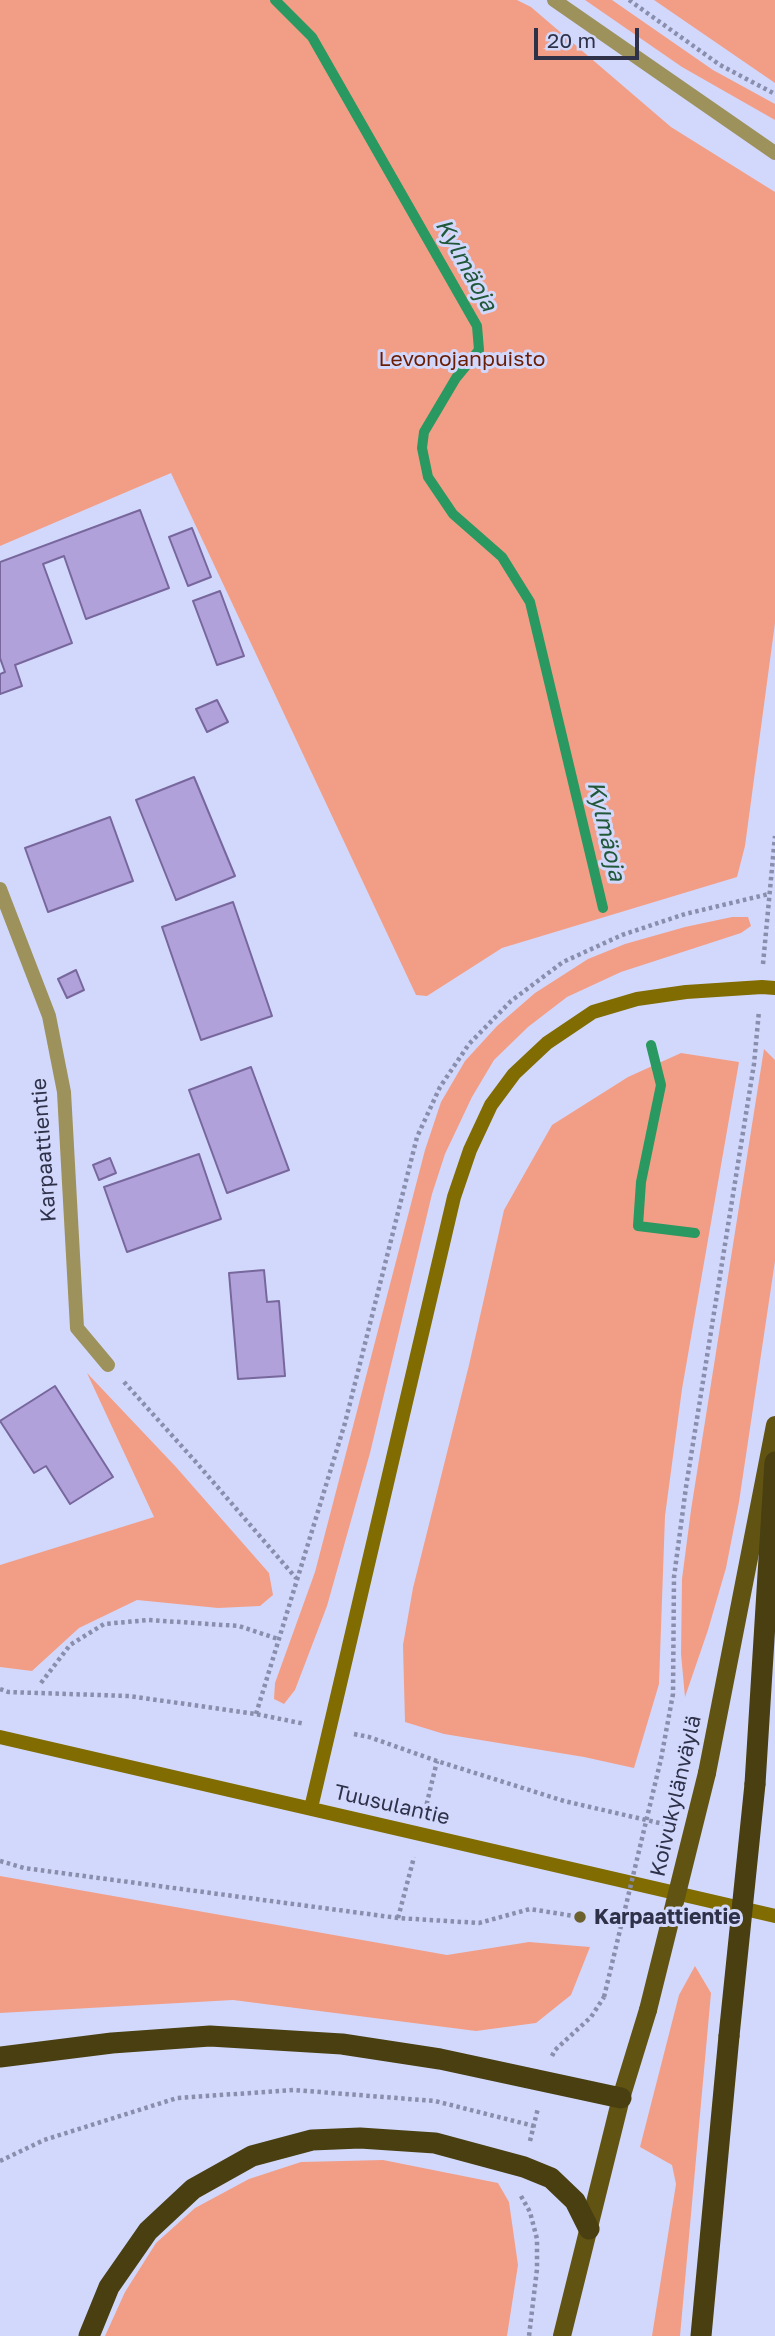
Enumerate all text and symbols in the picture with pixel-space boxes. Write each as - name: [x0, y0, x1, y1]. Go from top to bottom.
- scale bar: [537, 14, 642, 58]
- text: 20 m: [547, 27, 596, 53]
- water label: Kylmäoja: [429, 214, 503, 316]
- park label: Levonojanpuisto: [379, 346, 545, 372]
- water label: Kylmäoja: [581, 778, 631, 884]
- street label: Karpaattientie: [26, 1077, 62, 1223]
- street label: Koivukylänväylä: [645, 1713, 707, 1879]
- street label: Tuusulantie: [332, 1779, 452, 1831]
- place label: Karpaattientie: [594, 1904, 741, 1930]
- marker: Karpaattientie: [572, 1909, 588, 1925]

